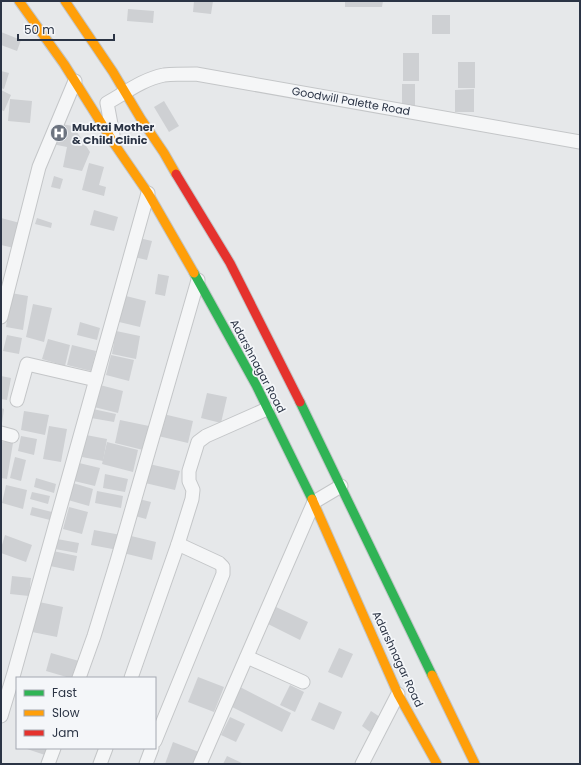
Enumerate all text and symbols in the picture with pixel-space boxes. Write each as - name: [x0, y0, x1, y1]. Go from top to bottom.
- scale bar: [18, 16, 114, 42]
- text: 50 m: [24, 21, 55, 38]
- street label: Goodwill Palette Road: [291, 83, 411, 119]
- place label: Muktai Mother & Child Clinic: [72, 119, 155, 148]
- hospital icon: Muktai Mother & Child Clinic: [49, 123, 69, 143]
- street label: Adarshnagar Road: [226, 316, 290, 416]
- street label: Adarshnagar Road: [369, 608, 427, 710]
- legend: [16, 677, 156, 749]
- text: Fast: [52, 684, 77, 701]
- text: Slow: [52, 704, 80, 721]
- text: Jam: [52, 724, 79, 741]

